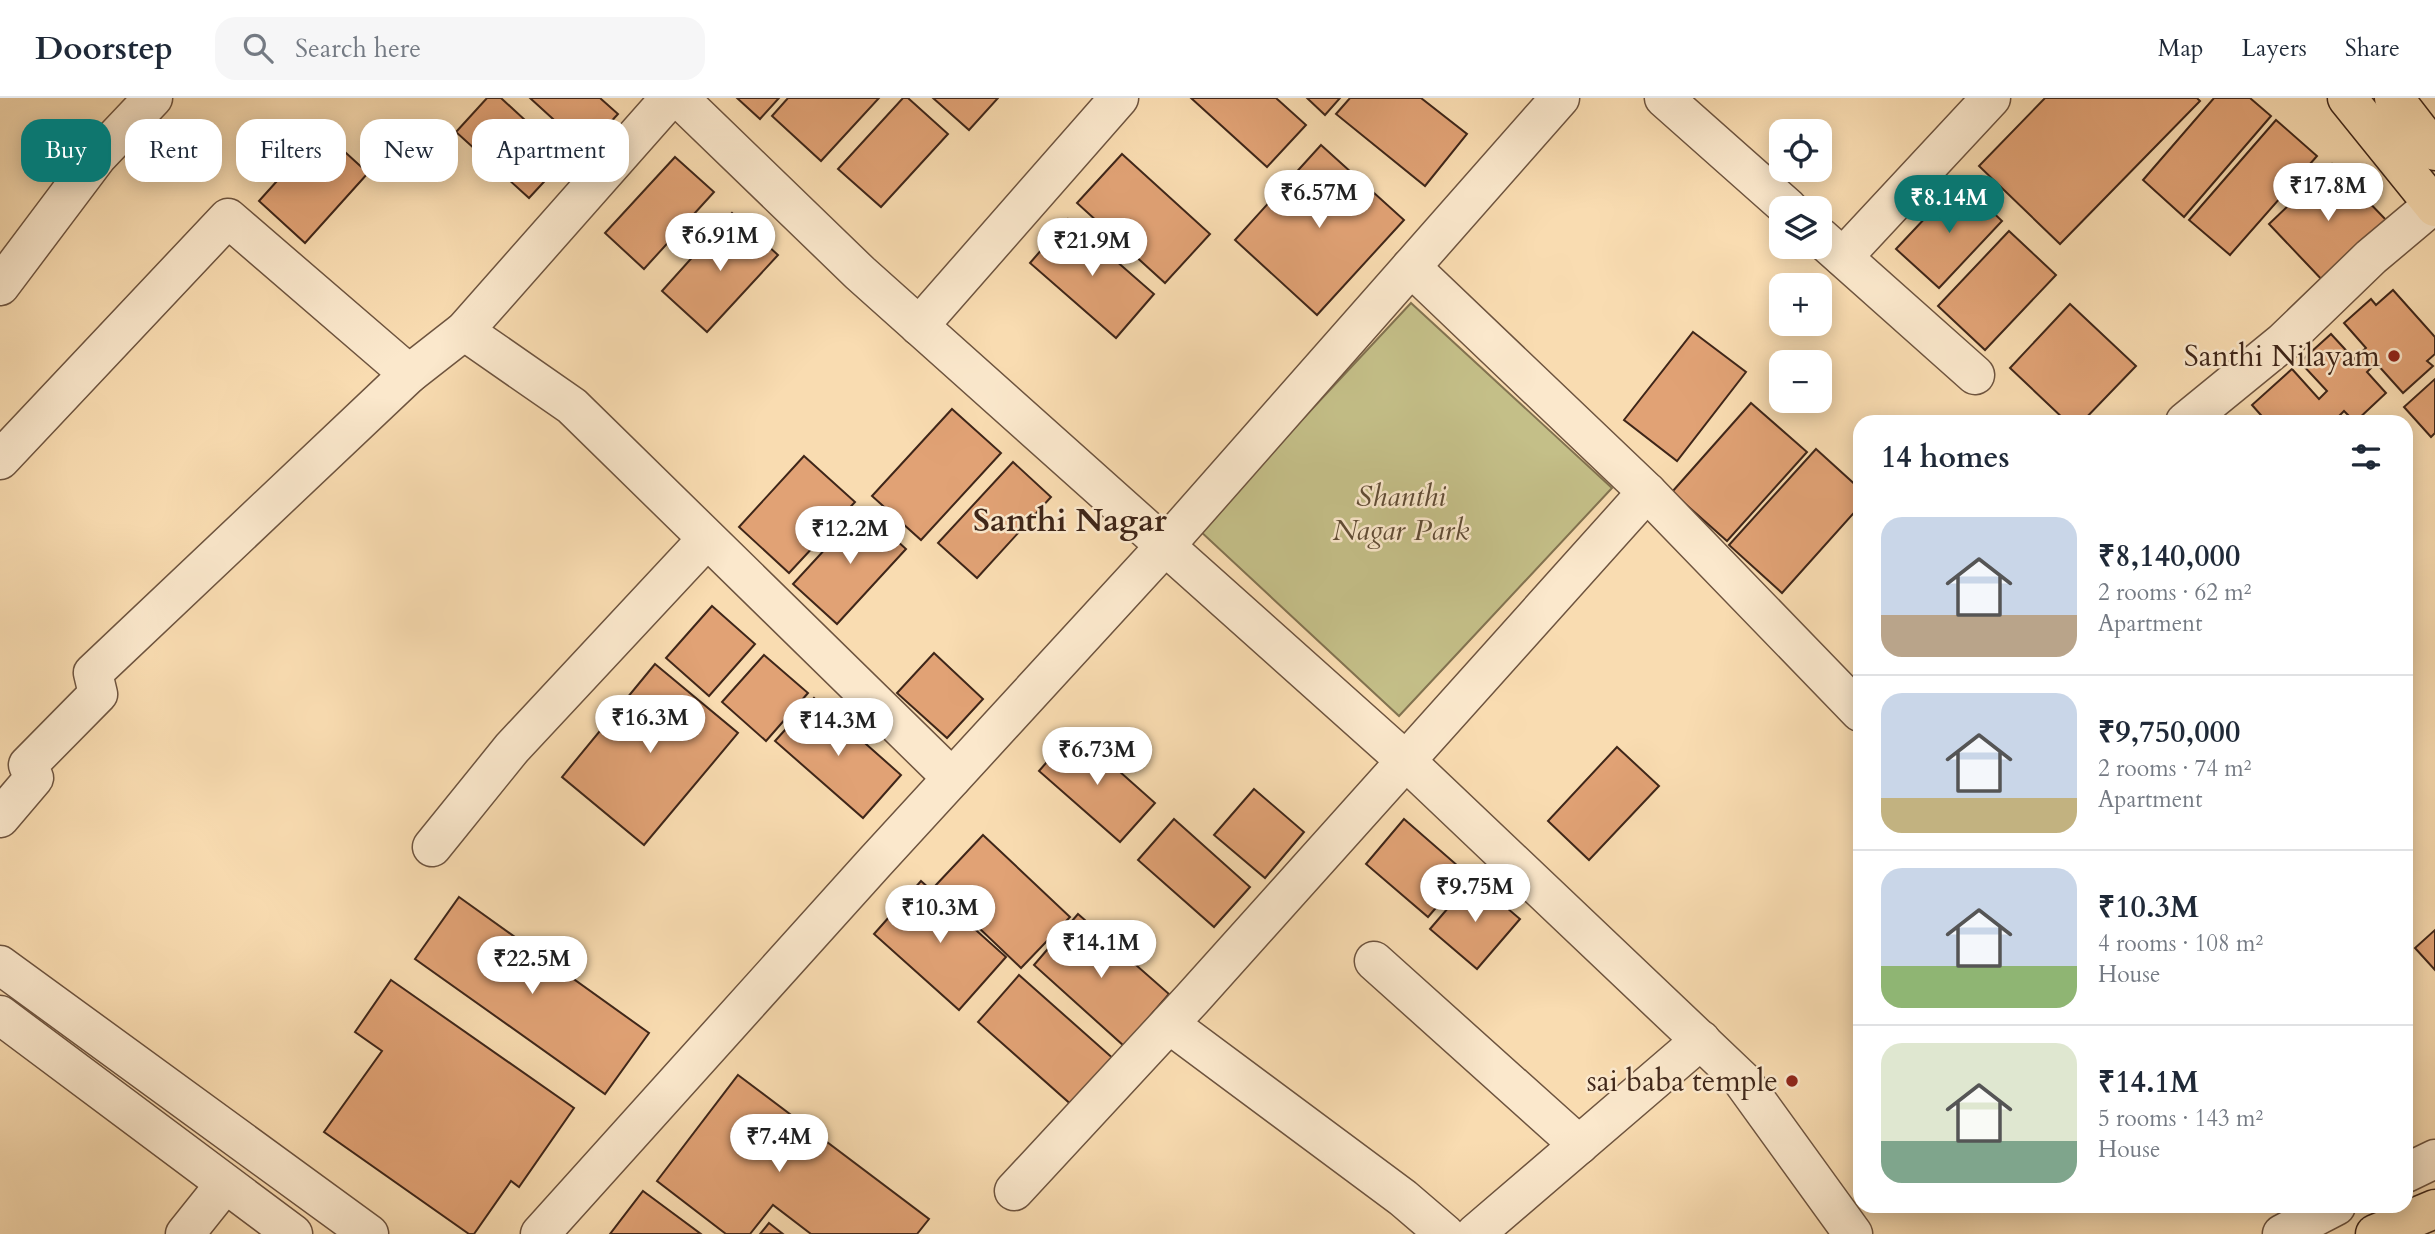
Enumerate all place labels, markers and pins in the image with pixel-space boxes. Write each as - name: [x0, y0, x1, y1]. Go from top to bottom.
- pin: ₹17.8M: [2271, 164, 2385, 223]
- pin: ₹6.57M: [1262, 170, 1376, 230]
- pin: ₹8.14M: [1892, 176, 2006, 235]
- pin: ₹6.91M: [663, 214, 777, 273]
- pin: ₹21.9M: [1035, 218, 1149, 278]
- place label: Santhi Nilayam: [2184, 336, 2381, 377]
- marker: Santhi Nilayam: [2386, 348, 2402, 364]
- pin: ₹12.2M: [793, 506, 907, 566]
- pin: ₹16.3M: [593, 696, 707, 755]
- pin: ₹14.3M: [781, 698, 895, 758]
- pin: ₹6.73M: [1040, 728, 1154, 787]
- pin: ₹9.75M: [1418, 864, 1532, 924]
- pin: ₹10.3M: [883, 886, 997, 945]
- pin: ₹14.1M: [1044, 920, 1158, 980]
- pin: ₹22.5M: [475, 936, 589, 996]
- place label: sai baba temple: [1587, 1061, 1778, 1102]
- marker: sai baba temple: [1784, 1073, 1800, 1089]
- pin: ₹7.4M: [730, 1114, 828, 1174]

